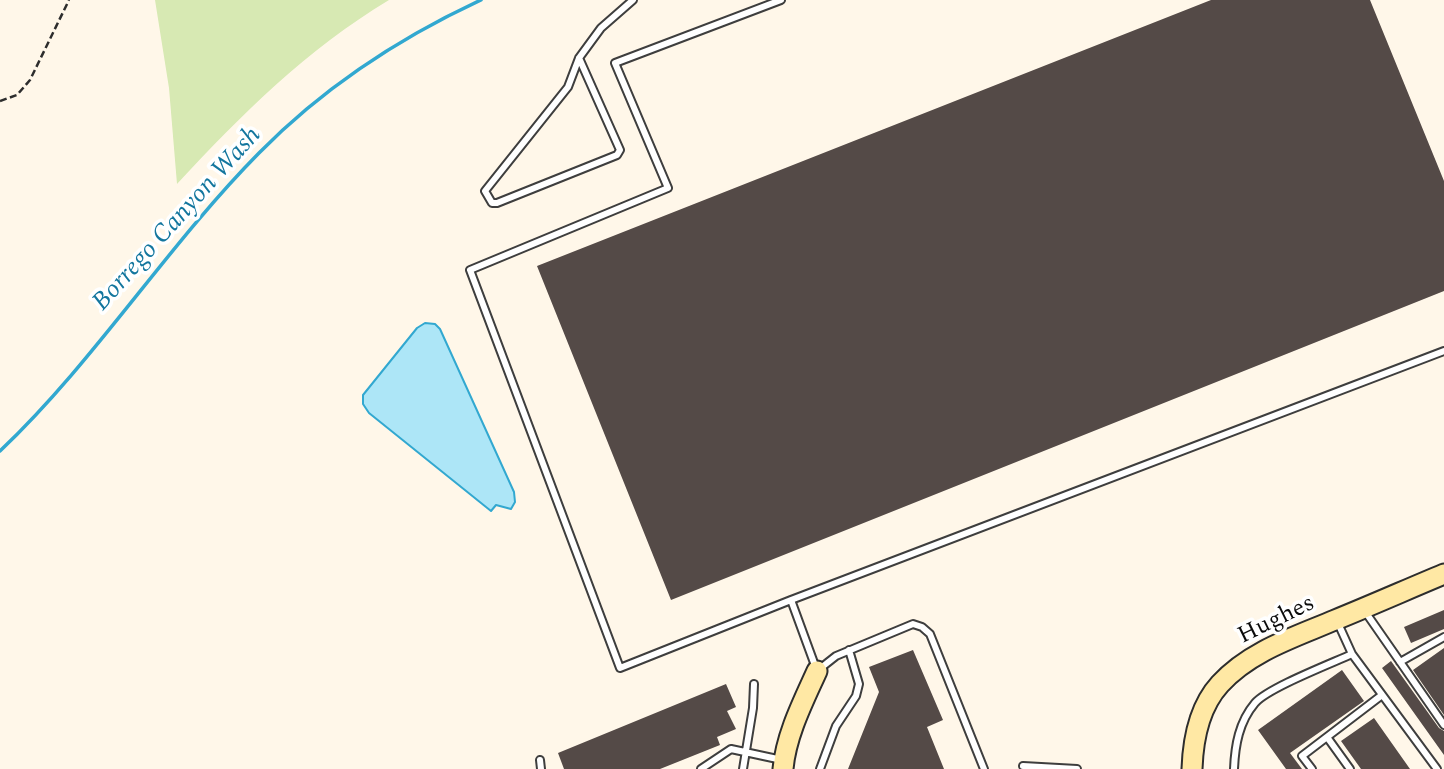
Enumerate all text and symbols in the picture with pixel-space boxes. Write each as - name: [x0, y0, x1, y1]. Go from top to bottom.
- water label: Borrego Canyon Wash: [87, 121, 269, 319]
- street label: Hughes: [1234, 590, 1320, 652]

